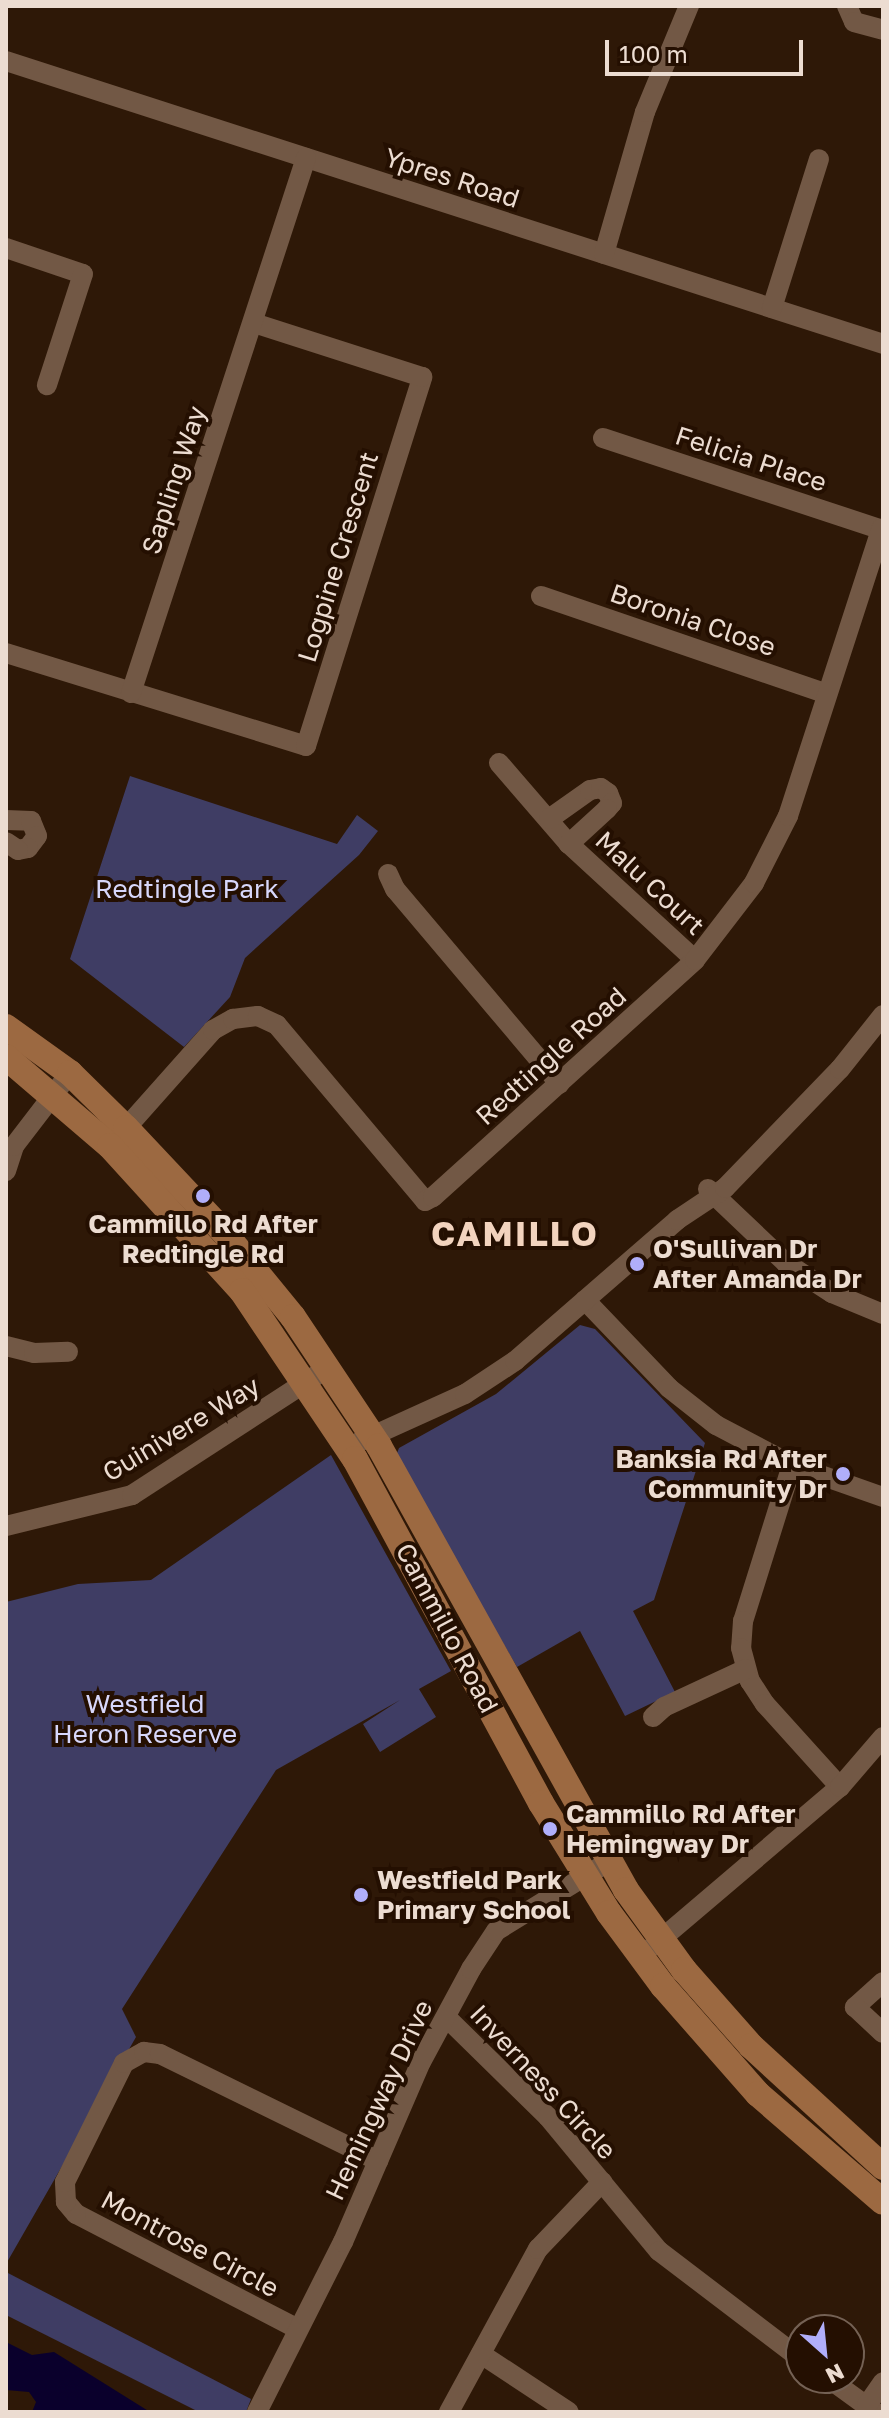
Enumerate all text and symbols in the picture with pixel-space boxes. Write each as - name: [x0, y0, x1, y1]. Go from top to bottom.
- scale bar: [609, 24, 807, 74]
- text: 100 m: [619, 39, 688, 68]
- street label: Ypres Road: [381, 142, 523, 214]
- street label: Sapling Way: [135, 402, 213, 558]
- street label: Felicia Place: [671, 420, 831, 498]
- street label: Logpine Crescent: [291, 448, 385, 666]
- street label: Boronia Close: [606, 577, 780, 663]
- street label: Malu Court: [589, 825, 711, 941]
- park label: Redtingle Park: [95, 873, 279, 905]
- street label: Redtingle Road: [470, 980, 632, 1132]
- marker: Cammillo Rd After Redtingle Rd: [194, 1187, 212, 1205]
- place label: Cammillo Rd After Redtingle Rd: [88, 1208, 318, 1270]
- district label: CAMILLO: [431, 1214, 599, 1254]
- place label: O'Sullivan Dr After Amanda Dr: [653, 1233, 862, 1294]
- marker: O'Sullivan Dr After Amanda Dr: [628, 1255, 646, 1273]
- street label: Guinivere Way: [97, 1370, 265, 1488]
- place label: Banksia Rd After Community Dr: [616, 1443, 827, 1504]
- marker: Banksia Rd After Community Dr: [834, 1465, 852, 1483]
- street label: Cammillo Road: [389, 1538, 505, 1718]
- park label: Westfield Heron Reserve: [53, 1688, 237, 1750]
- place label: Cammillo Rd After Hemingway Dr: [566, 1798, 796, 1860]
- marker: Cammillo Rd After Hemingway Dr: [541, 1820, 559, 1838]
- place label: Westfield Park Primary School: [377, 1864, 570, 1926]
- marker: Westfield Park Primary School: [352, 1886, 370, 1904]
- street label: Hemingway Drive: [319, 1995, 439, 2205]
- street label: Inverness Circle: [463, 1998, 623, 2166]
- street label: Montrose Circle: [96, 2184, 284, 2304]
- north arrow: [785, 2314, 865, 2394]
- text: N: [822, 2358, 849, 2390]

